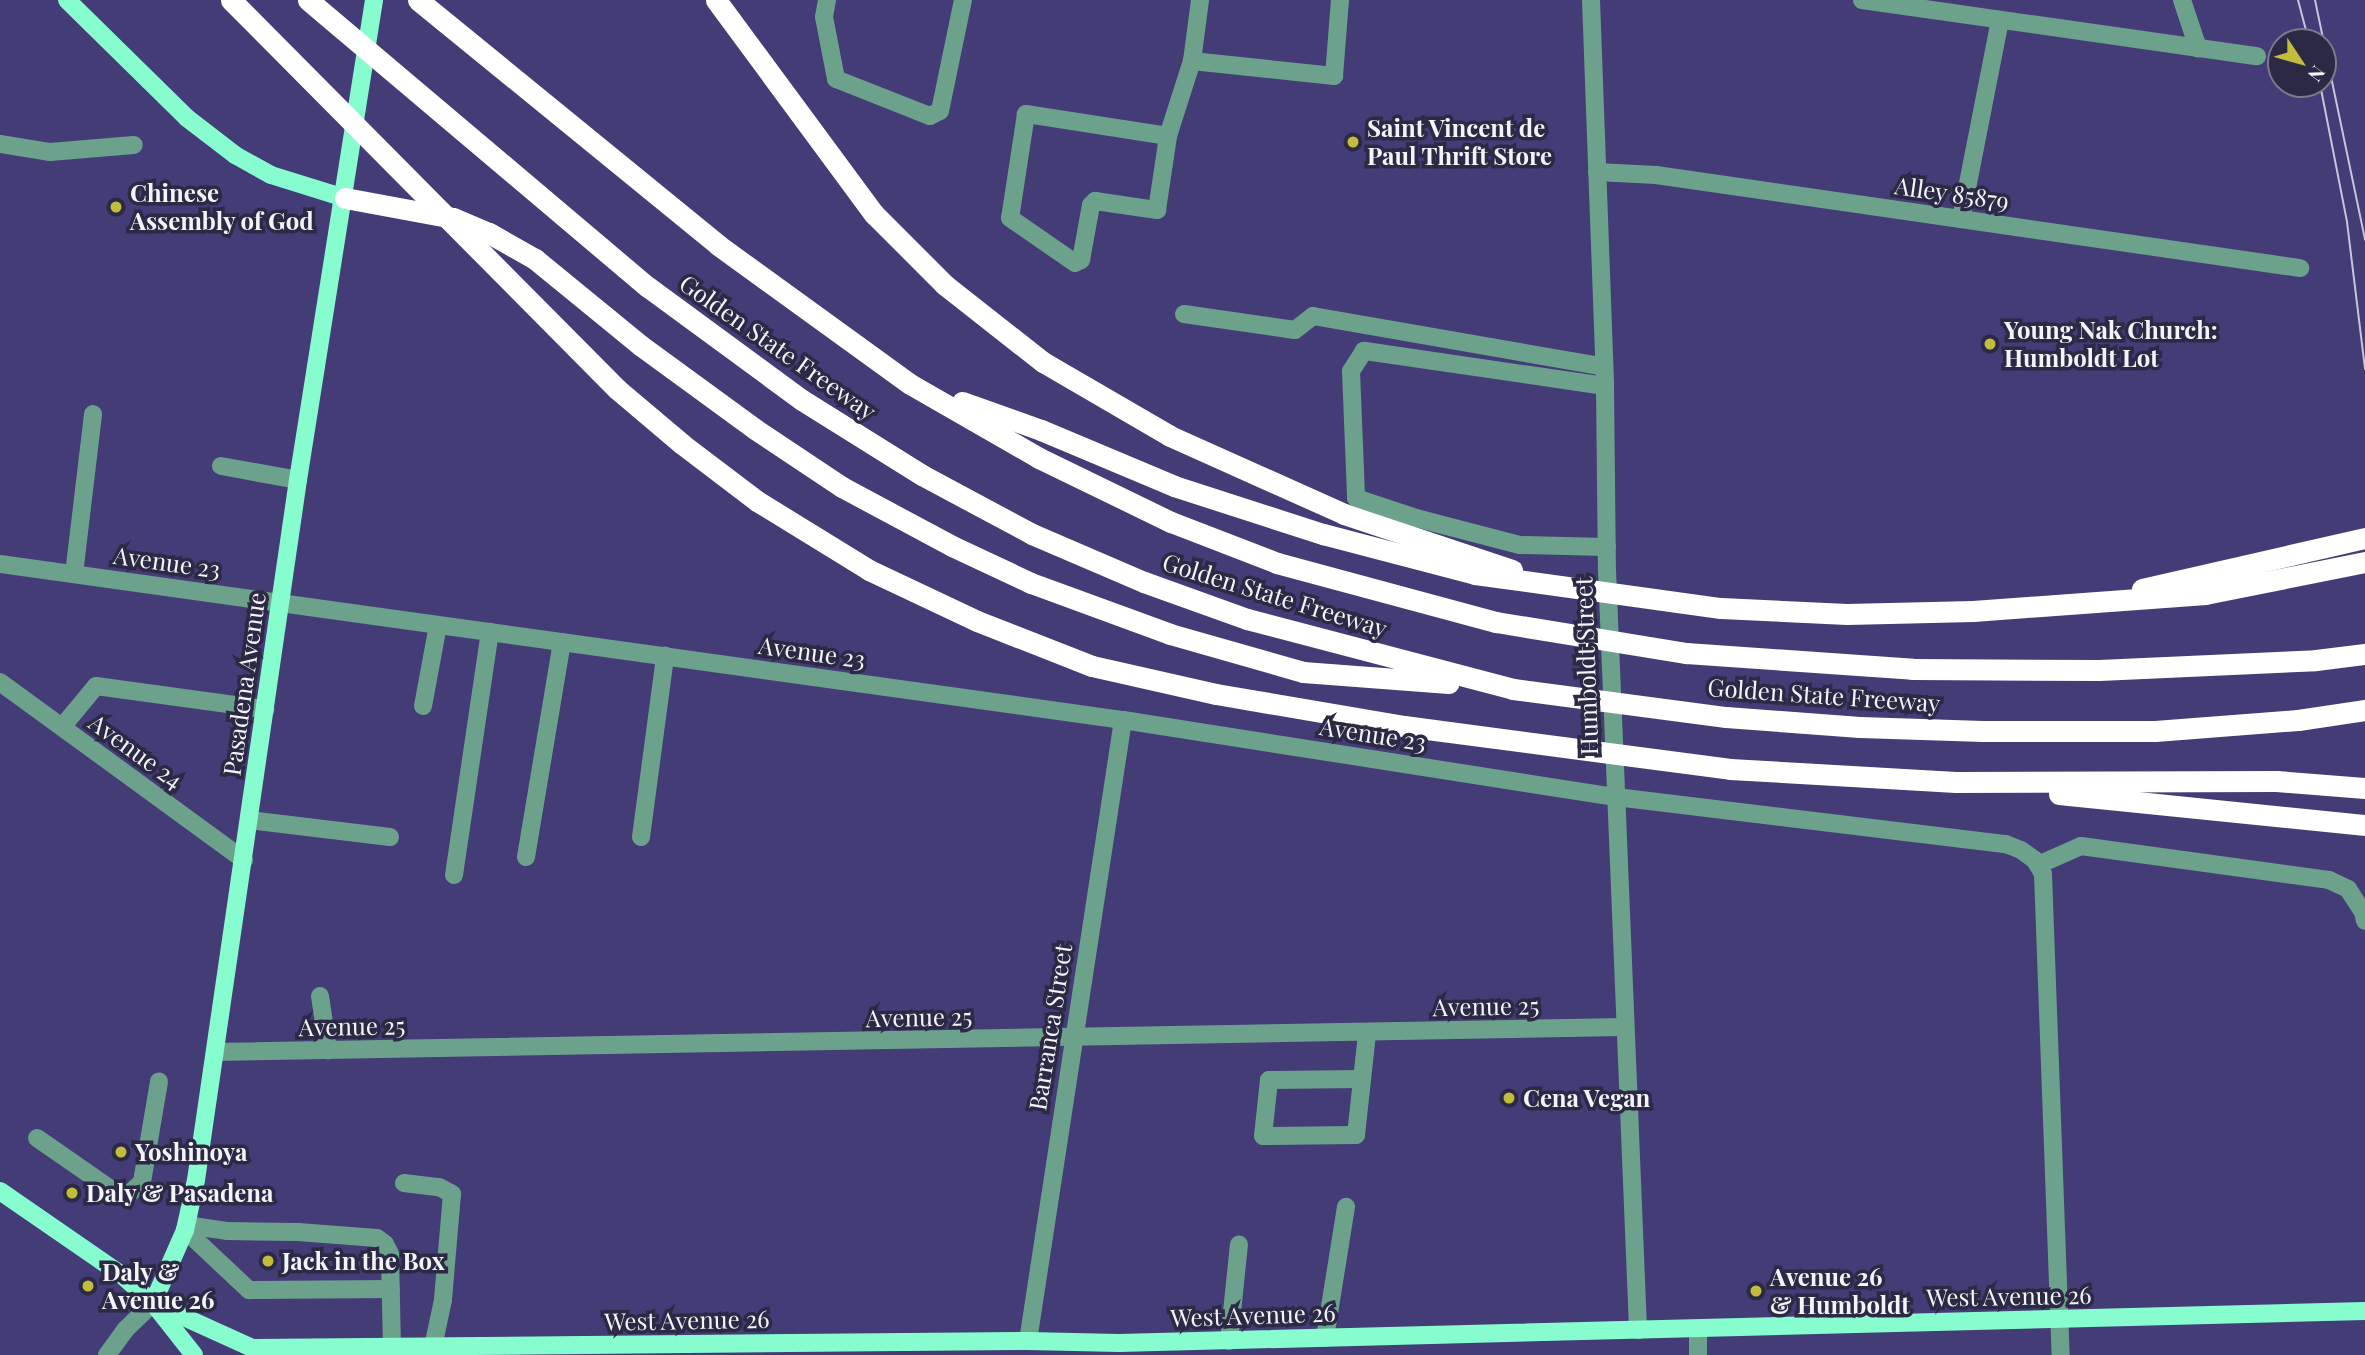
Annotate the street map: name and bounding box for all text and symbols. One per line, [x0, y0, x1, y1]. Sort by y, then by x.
north arrow [2267, 28, 2337, 98]
text: N [2303, 61, 2332, 87]
place label: Saint Vincent de Paul Thrift Store [1367, 114, 1553, 170]
marker: Saint Vincent de Paul Thrift Store [1345, 134, 1361, 150]
street label: Alley 85879 [1893, 171, 2011, 215]
place label: Chinese Assembly of God [130, 179, 314, 235]
marker: Chinese Assembly of God [108, 199, 124, 215]
street label: Golden State Freeway [674, 268, 882, 426]
place label: Young Nak Church: Humboldt Lot [2004, 316, 2218, 372]
marker: Young Nak Church: Humboldt Lot [1982, 336, 1998, 352]
street label: Avenue 23 [112, 540, 222, 584]
street label: Golden State Freeway [1159, 547, 1391, 643]
street label: Humboldt Street [1568, 576, 1604, 756]
street label: Pasadena Avenue [217, 590, 271, 778]
street label: Avenue 23 [757, 630, 867, 674]
street label: Golden State Freeway [1707, 673, 1941, 717]
street label: Avenue 24 [84, 707, 188, 795]
street label: Avenue 23 [1318, 711, 1428, 757]
street label: Barranca Street [1023, 941, 1077, 1113]
street label: Avenue 25 [1432, 991, 1540, 1021]
street label: Avenue 25 [865, 1002, 973, 1032]
street label: Avenue 25 [298, 1011, 406, 1041]
place label: Cena Vegan [1523, 1084, 1651, 1112]
marker: Cena Vegan [1501, 1090, 1517, 1106]
place label: Yoshinoya [135, 1138, 247, 1166]
marker: Yoshinoya [113, 1144, 129, 1160]
place label: Daly & Pasadena [86, 1179, 274, 1207]
marker: Daly & Pasadena [64, 1185, 80, 1201]
place label: Jack in the Box [282, 1247, 445, 1275]
marker: Jack in the Box [260, 1253, 276, 1269]
place label: Daly & Avenue 26 [102, 1258, 215, 1314]
place label: Avenue 26 & Humboldt [1770, 1263, 1910, 1319]
marker: Daly & Avenue 26 [80, 1278, 96, 1294]
street label: West Avenue 26 [1926, 1280, 2092, 1312]
marker: Avenue 26 & Humboldt [1748, 1283, 1764, 1299]
street label: West Avenue 26 [1169, 1298, 1337, 1332]
street label: West Avenue 26 [604, 1304, 770, 1336]

